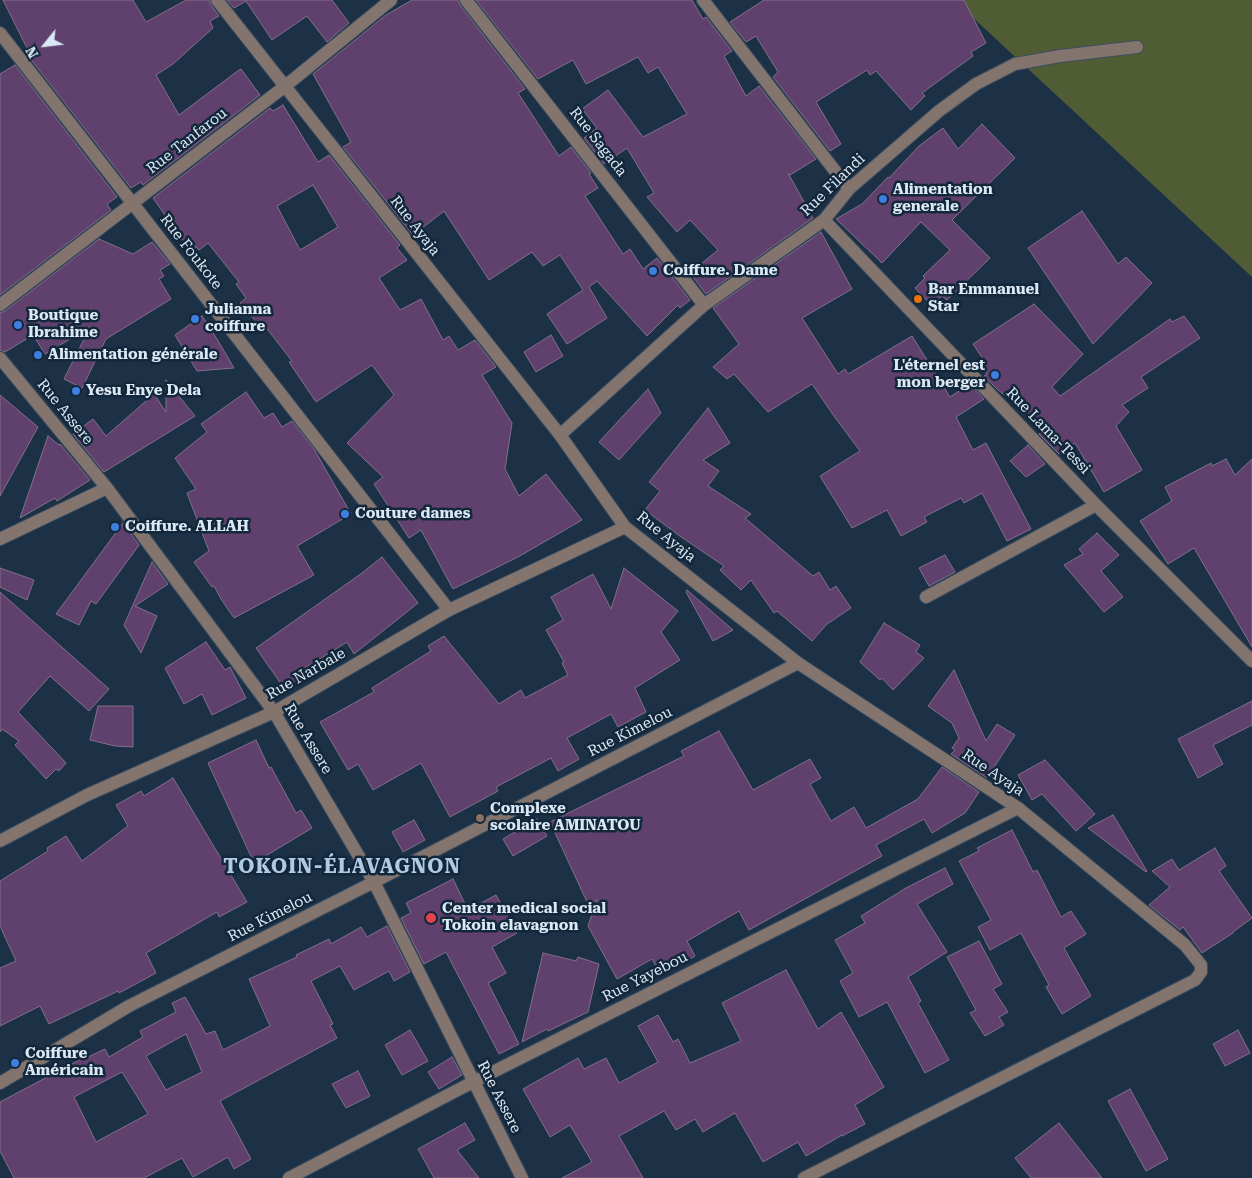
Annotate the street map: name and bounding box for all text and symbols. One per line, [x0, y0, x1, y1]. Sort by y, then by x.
north arrow [20, 20, 70, 70]
text: N [22, 44, 41, 61]
street label: Rue Tanfarou [143, 104, 231, 178]
street label: Rue Sagada [565, 104, 631, 180]
street label: Rue Filandi [797, 150, 869, 220]
place label: Alimentation generale [893, 181, 993, 216]
street label: Rue Ayaja [386, 193, 444, 259]
marker: Alimentation generale [877, 193, 889, 205]
street label: Rue Foukote [156, 211, 226, 293]
place label: Coiffure. Dame [663, 262, 778, 280]
marker: Coiffure. Dame [647, 265, 659, 277]
place label: Bar Emmanuel Star [928, 281, 1039, 316]
marker: Bar Emmanuel Star [912, 293, 924, 305]
place label: Julianna coiffure [205, 301, 271, 336]
place label: Boutique Ibrahime [28, 307, 98, 342]
marker: Julianna coiffure [189, 313, 201, 325]
marker: Boutique Ibrahime [12, 319, 24, 331]
place label: Alimentation générale [48, 346, 217, 364]
marker: Alimentation générale [32, 349, 44, 361]
place label: L'éternel est mon berger [894, 357, 985, 392]
marker: L'éternel est mon berger [989, 369, 1001, 381]
street label: Rue Assere [33, 376, 97, 448]
place label: Yesu Enye Dela [86, 382, 201, 400]
street label: Rue Lama-Tessi [1002, 384, 1094, 478]
marker: Yesu Enye Dela [70, 385, 82, 397]
place label: Couture dames [355, 505, 470, 523]
marker: Couture dames [339, 508, 351, 520]
street label: Rue Ayaja [633, 508, 699, 566]
place label: Coiffure. ALLAH [125, 518, 249, 536]
marker: Coiffure. ALLAH [109, 521, 121, 533]
street label: Rue Narbale [263, 644, 349, 704]
street label: Rue Assere [280, 701, 336, 777]
street label: Rue Kimelou [585, 703, 675, 761]
street label: Rue Ayaja [959, 746, 1027, 800]
place label: Complexe scolaire AMINATOU [490, 800, 641, 835]
marker: Complexe scolaire AMINATOU [474, 812, 486, 824]
district label: TOKOIN-ÉLAVAGNON [221, 855, 463, 879]
street label: Rue Kimelou [225, 888, 315, 946]
place label: Center medical social Tokoin elavagnon [442, 900, 606, 935]
marker: Center medical social Tokoin elavagnon [424, 911, 438, 925]
street label: Rue Yayebou [599, 948, 691, 1006]
place label: Coiffure Américain [25, 1045, 103, 1080]
marker: Coiffure Américain [9, 1057, 21, 1069]
street label: Rue Assere [473, 1058, 525, 1136]

